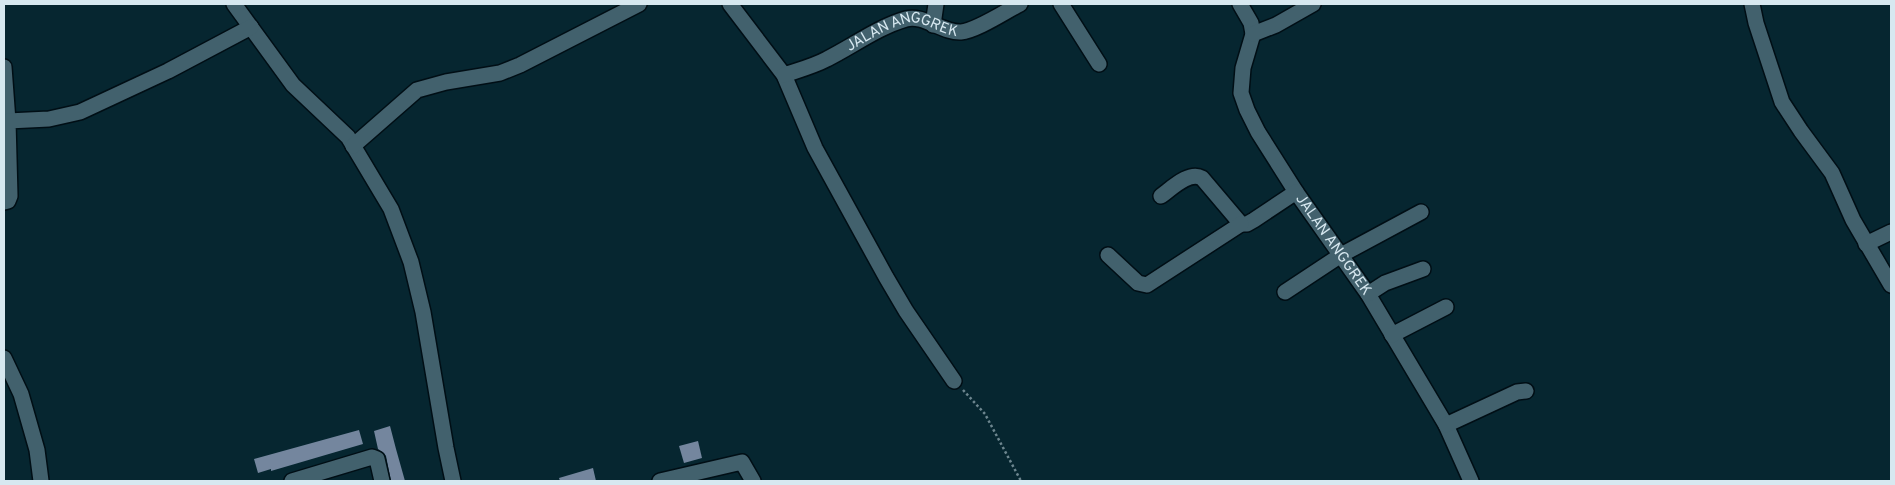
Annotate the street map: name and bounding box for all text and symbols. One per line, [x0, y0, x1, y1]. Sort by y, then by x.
street label: JALAN ANGGREK [843, 8, 960, 56]
street label: JALAN ANGGREK [1291, 191, 1376, 299]

